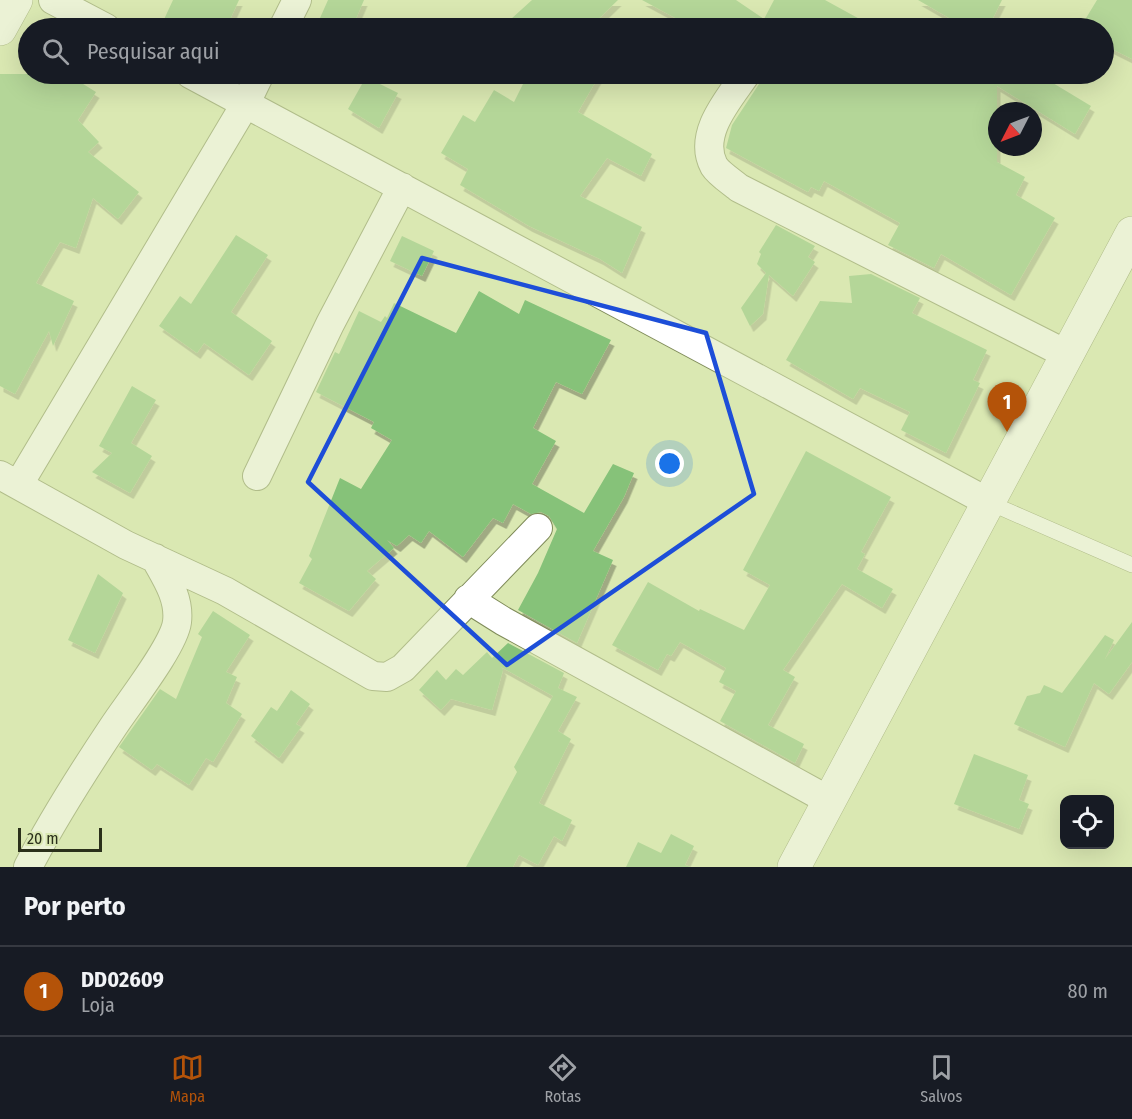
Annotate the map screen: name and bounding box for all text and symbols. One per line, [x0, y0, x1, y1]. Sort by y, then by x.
search box [18, 18, 1114, 84]
icon: search [39, 35, 72, 68]
text: Pesquisar aqui [87, 38, 219, 65]
north arrow [988, 102, 1042, 156]
pin: 1 [988, 382, 1026, 432]
your location [655, 449, 684, 478]
map controls [1060, 795, 1114, 849]
button: locate [1060, 795, 1114, 849]
scale bar [18, 825, 102, 852]
text: 20 m [27, 829, 58, 848]
text: Por perto [24, 891, 126, 922]
text: DD02609 [81, 966, 164, 993]
text: 1 [39, 979, 48, 1003]
text: 80 m [1068, 979, 1108, 1003]
text: Loja [81, 993, 115, 1017]
tab: Mapa [170, 1051, 205, 1106]
tab: Rotas [544, 1051, 581, 1106]
tab: Salvos [920, 1051, 962, 1106]

